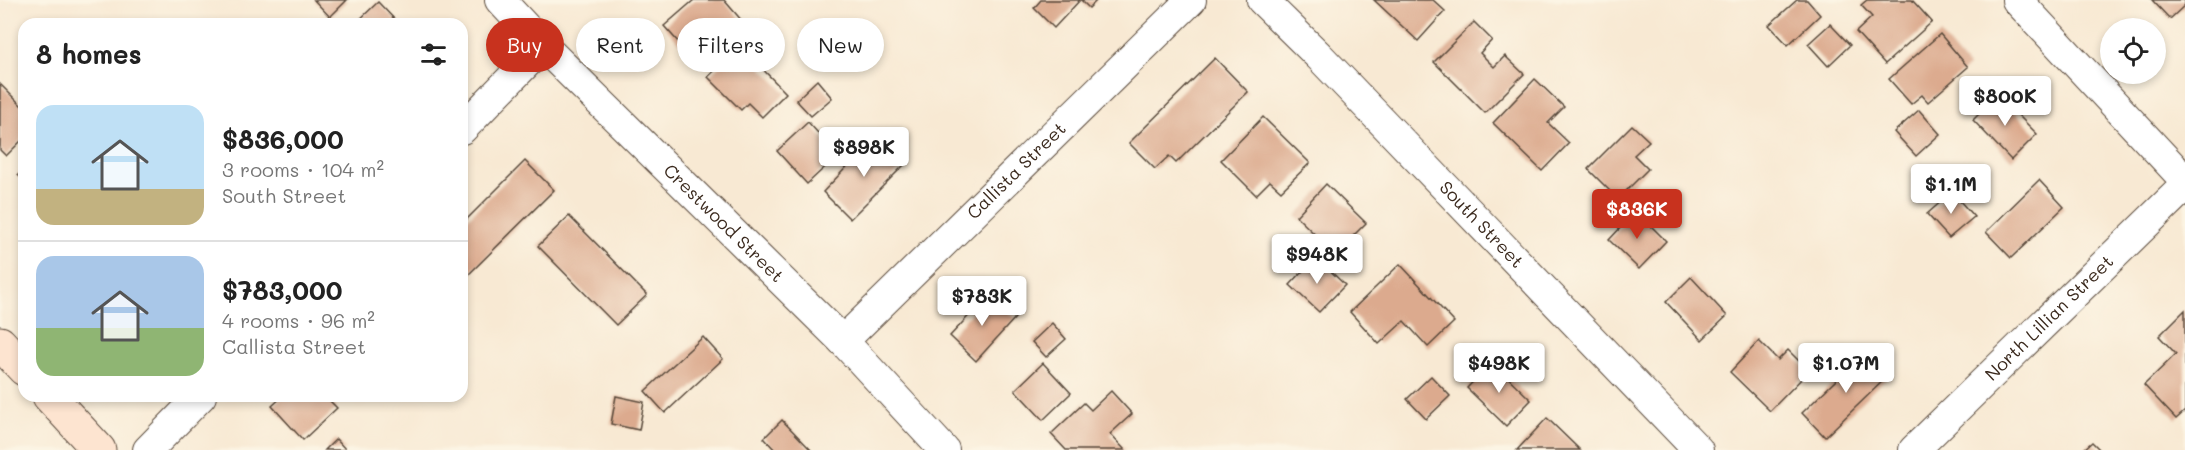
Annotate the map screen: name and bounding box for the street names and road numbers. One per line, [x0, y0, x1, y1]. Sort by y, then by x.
street label: Callista Street [961, 116, 1071, 224]
street label: Crestwood Street [659, 158, 789, 287]
street label: South Street [1435, 175, 1529, 273]
street label: North Lillian Street [1979, 249, 2118, 386]

